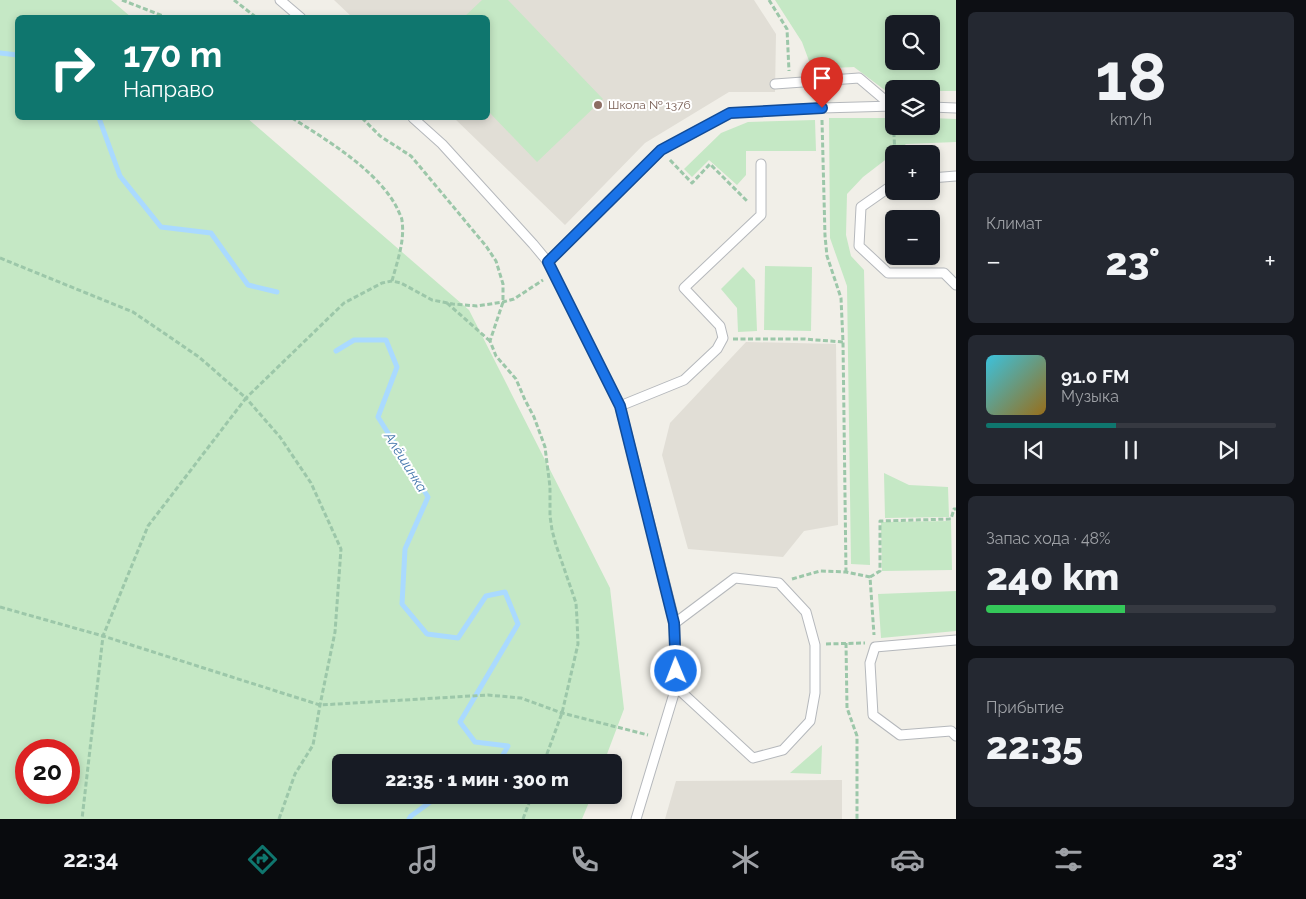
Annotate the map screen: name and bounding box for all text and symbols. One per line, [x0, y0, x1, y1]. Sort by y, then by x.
map controls [885, 15, 940, 265]
button: search [885, 15, 940, 70]
text: 170 m [123, 34, 222, 75]
icon: right [40, 35, 105, 100]
text: 18 [1095, 39, 1167, 115]
pin [801, 57, 843, 108]
icon: arrive [808, 64, 836, 92]
text: Направо [123, 76, 214, 102]
button: layers [885, 80, 940, 135]
place label: Школа № 1376 [608, 98, 691, 112]
marker: Школа № 1376 [592, 99, 604, 111]
text: km/h [1110, 110, 1152, 129]
button: + [885, 145, 940, 200]
button: − [885, 210, 940, 265]
text: Климат [986, 214, 1042, 233]
text: 23° [1106, 239, 1160, 284]
text: − [986, 245, 1001, 278]
text: + [1264, 245, 1276, 278]
text: 91.0 FM [1061, 365, 1129, 387]
text: Музыка [1061, 387, 1119, 406]
water label: Алёшинка [381, 428, 431, 495]
icon: previous [1020, 436, 1048, 464]
icon: pause [1117, 436, 1145, 464]
icon: next [1214, 436, 1242, 464]
text: Запас хода · 48% [986, 529, 1111, 548]
text: 240 km [986, 554, 1119, 599]
position arrow [649, 644, 701, 696]
text: Прибытие [986, 698, 1064, 717]
text: 22:35 [986, 723, 1083, 768]
speed limit sign: 20 [15, 739, 80, 804]
text: 22:35 · 1 мин · 300 m [385, 768, 569, 790]
icon: directions [245, 842, 280, 877]
icon: music [406, 842, 441, 877]
icon: phone [567, 842, 602, 877]
icon: climate [728, 842, 763, 877]
icon: car [890, 842, 925, 877]
icon: filters [1051, 842, 1086, 877]
text: 22:34 [63, 846, 118, 872]
text: 23° [1212, 846, 1243, 872]

